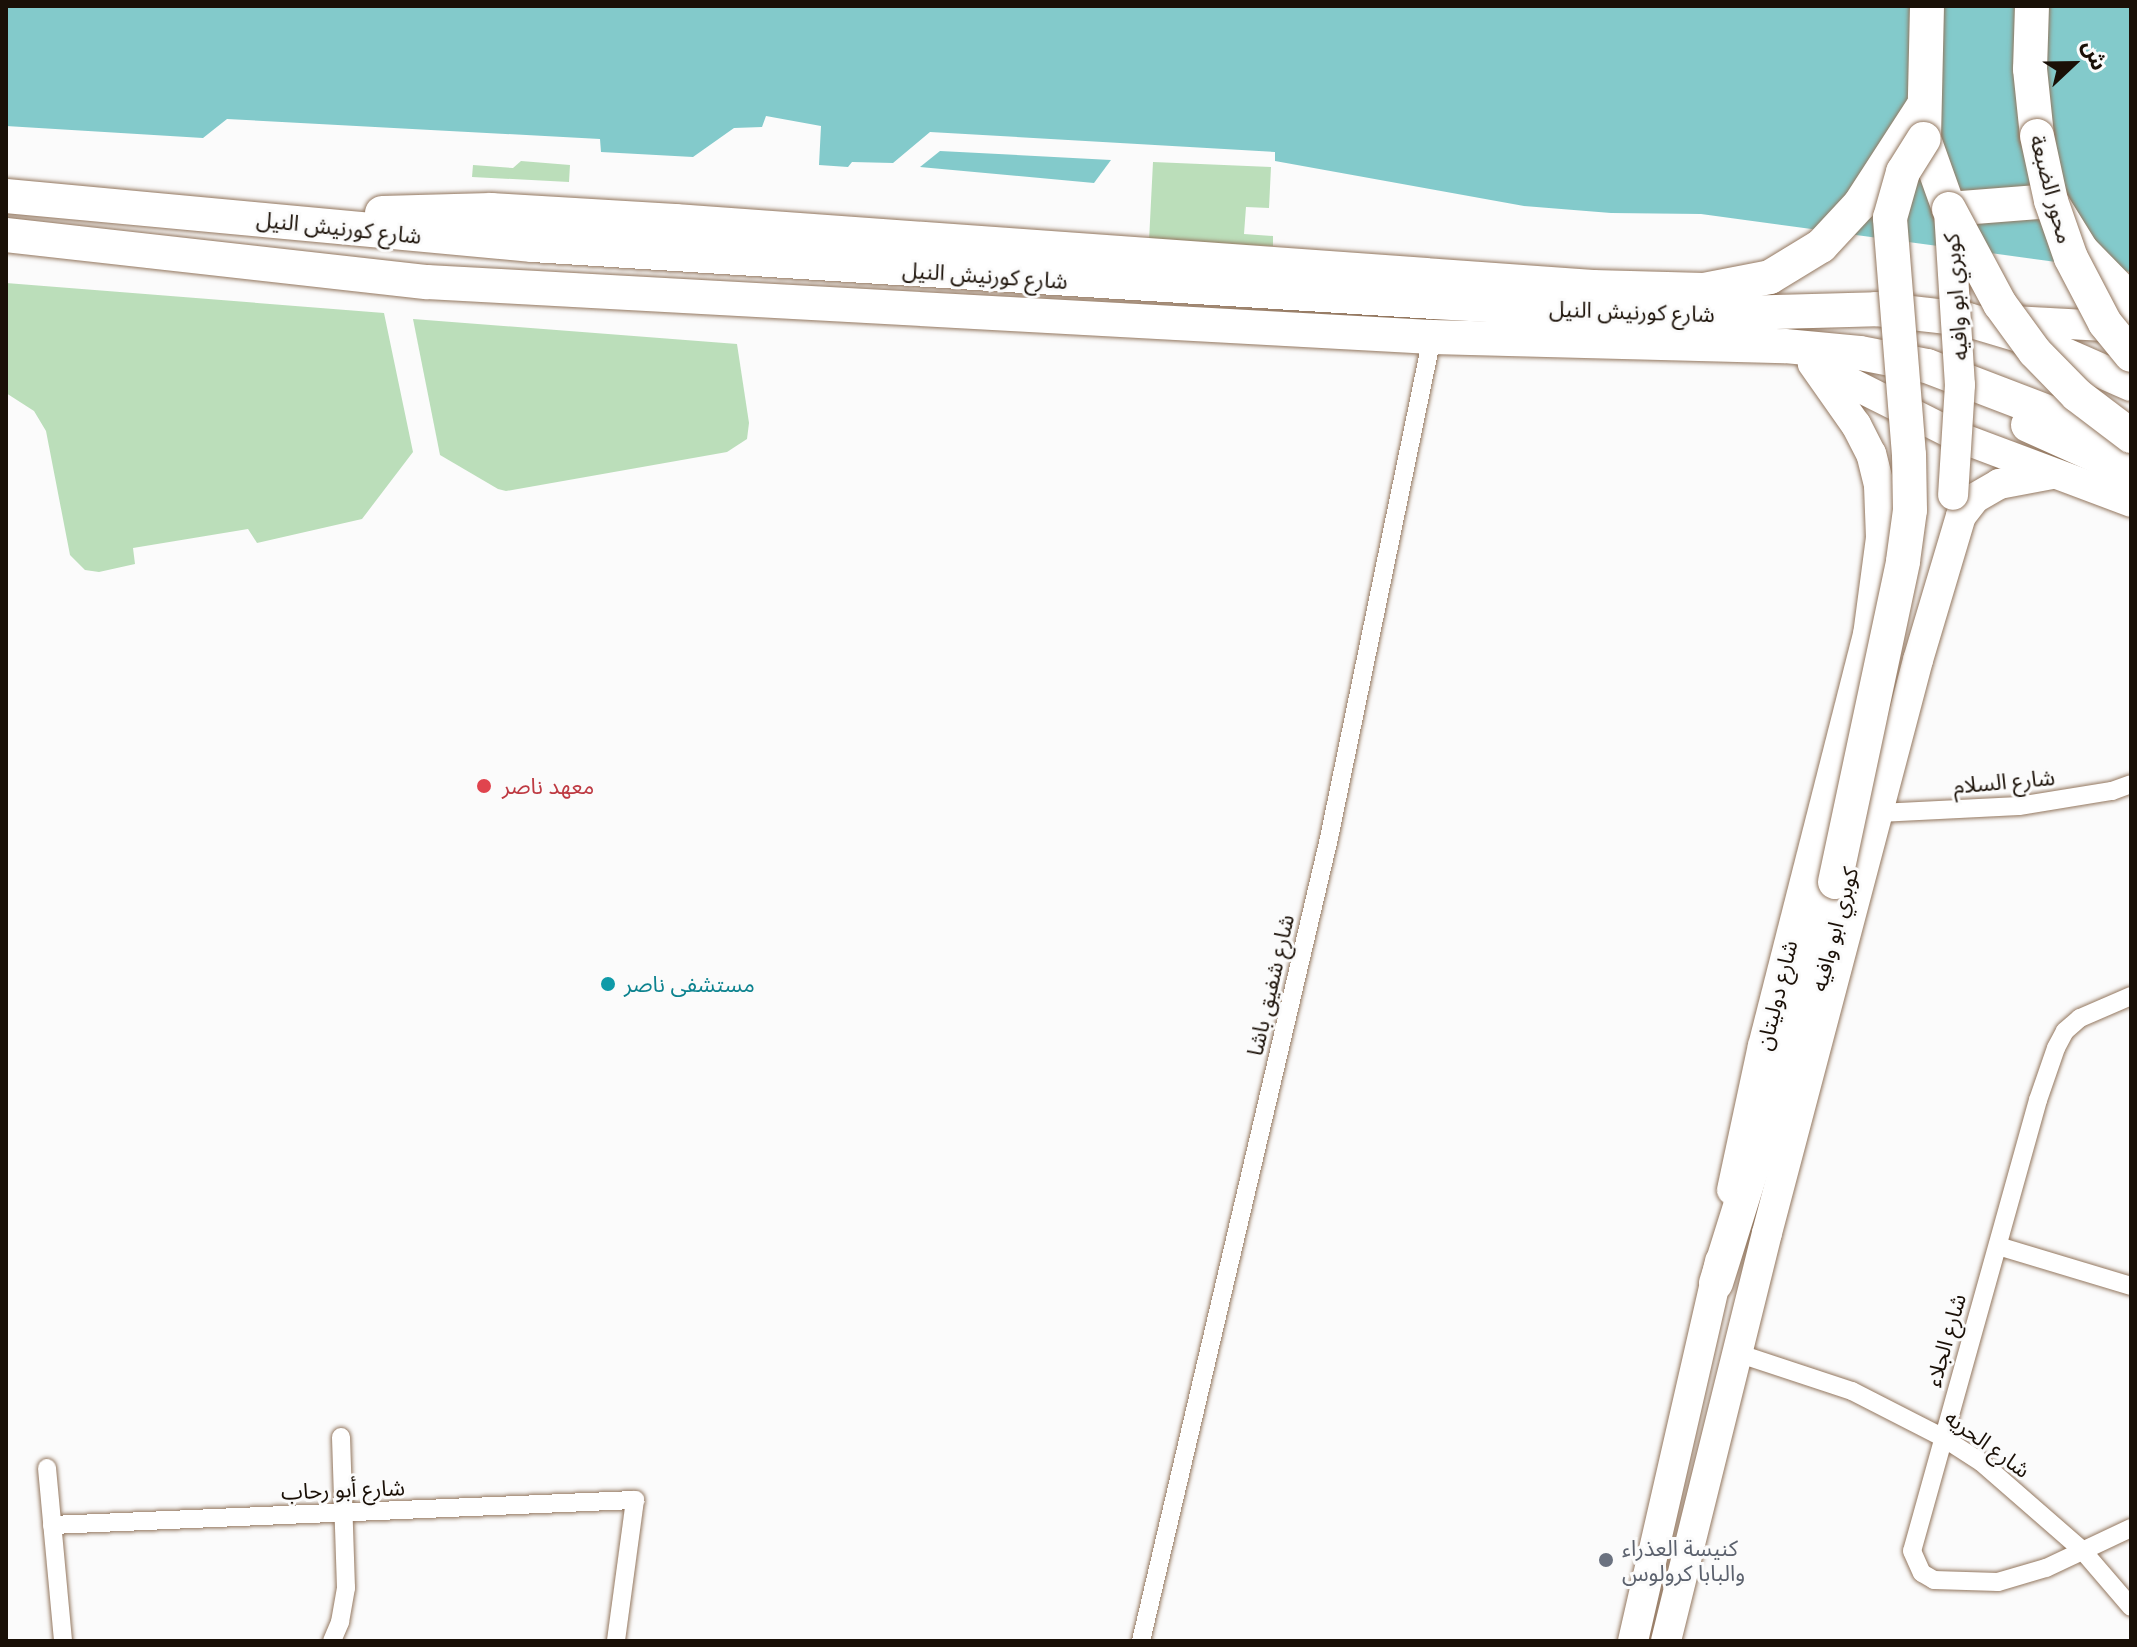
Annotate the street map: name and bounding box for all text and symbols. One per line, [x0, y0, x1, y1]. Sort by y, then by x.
north arrow [2033, 24, 2113, 104]
text: ش [2078, 36, 2114, 74]
street label: محور الضبعة [2025, 132, 2079, 246]
street label: شارع كورنيش النيل [255, 205, 423, 249]
street label: كوبري ابو وافيه [1937, 233, 1973, 361]
street label: شارع كورنيش النيل [901, 256, 1069, 294]
street label: شارع كورنيش النيل [1549, 295, 1715, 327]
street label: شارع السلام [1952, 763, 2056, 799]
place label: معهد ناصر [502, 773, 594, 799]
marker: معهد ناصر [473, 775, 495, 797]
street label: كوبري ابو وافيه [1805, 864, 1863, 994]
street label: شارع شفيق باشا [1241, 912, 1299, 1058]
street label: شارع دوليتان [1750, 937, 1802, 1053]
place label: مستشفى ناصر [624, 971, 755, 997]
marker: مستشفى ناصر [599, 975, 617, 993]
street label: شارع الجلاء [1919, 1290, 1971, 1390]
street label: شارع الحريه [1940, 1403, 2036, 1483]
street label: شارع أبو رحاب [281, 1474, 405, 1504]
place label: كنيسة العذراء والبابا كرولوس [1622, 1534, 1745, 1586]
marker: كنيسة العذراء والبابا كرولوس [1597, 1551, 1615, 1569]

